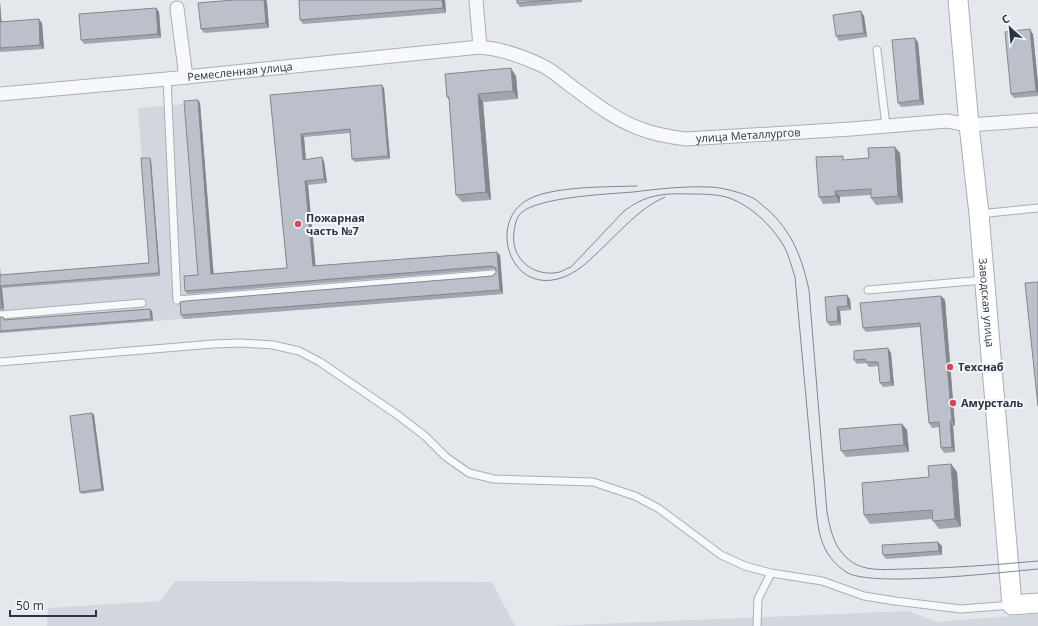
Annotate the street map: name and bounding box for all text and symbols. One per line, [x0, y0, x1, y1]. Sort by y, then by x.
north arrow [990, 8, 1030, 48]
text: С [999, 10, 1012, 27]
street label: Ремесленная улица [187, 58, 293, 84]
street label: улица Металлургов [696, 124, 801, 145]
place label: Пожарная часть №7 [306, 210, 365, 238]
marker: Пожарная часть №7 [293, 219, 303, 229]
street label: Заводская улица [976, 257, 998, 348]
place label: Техснаб [958, 359, 1004, 374]
marker: Техснаб [945, 362, 955, 372]
place label: Амурсталь [961, 395, 1024, 410]
marker: Амурсталь [948, 398, 958, 408]
scale bar [10, 592, 96, 618]
text: 50 m [16, 597, 44, 614]

